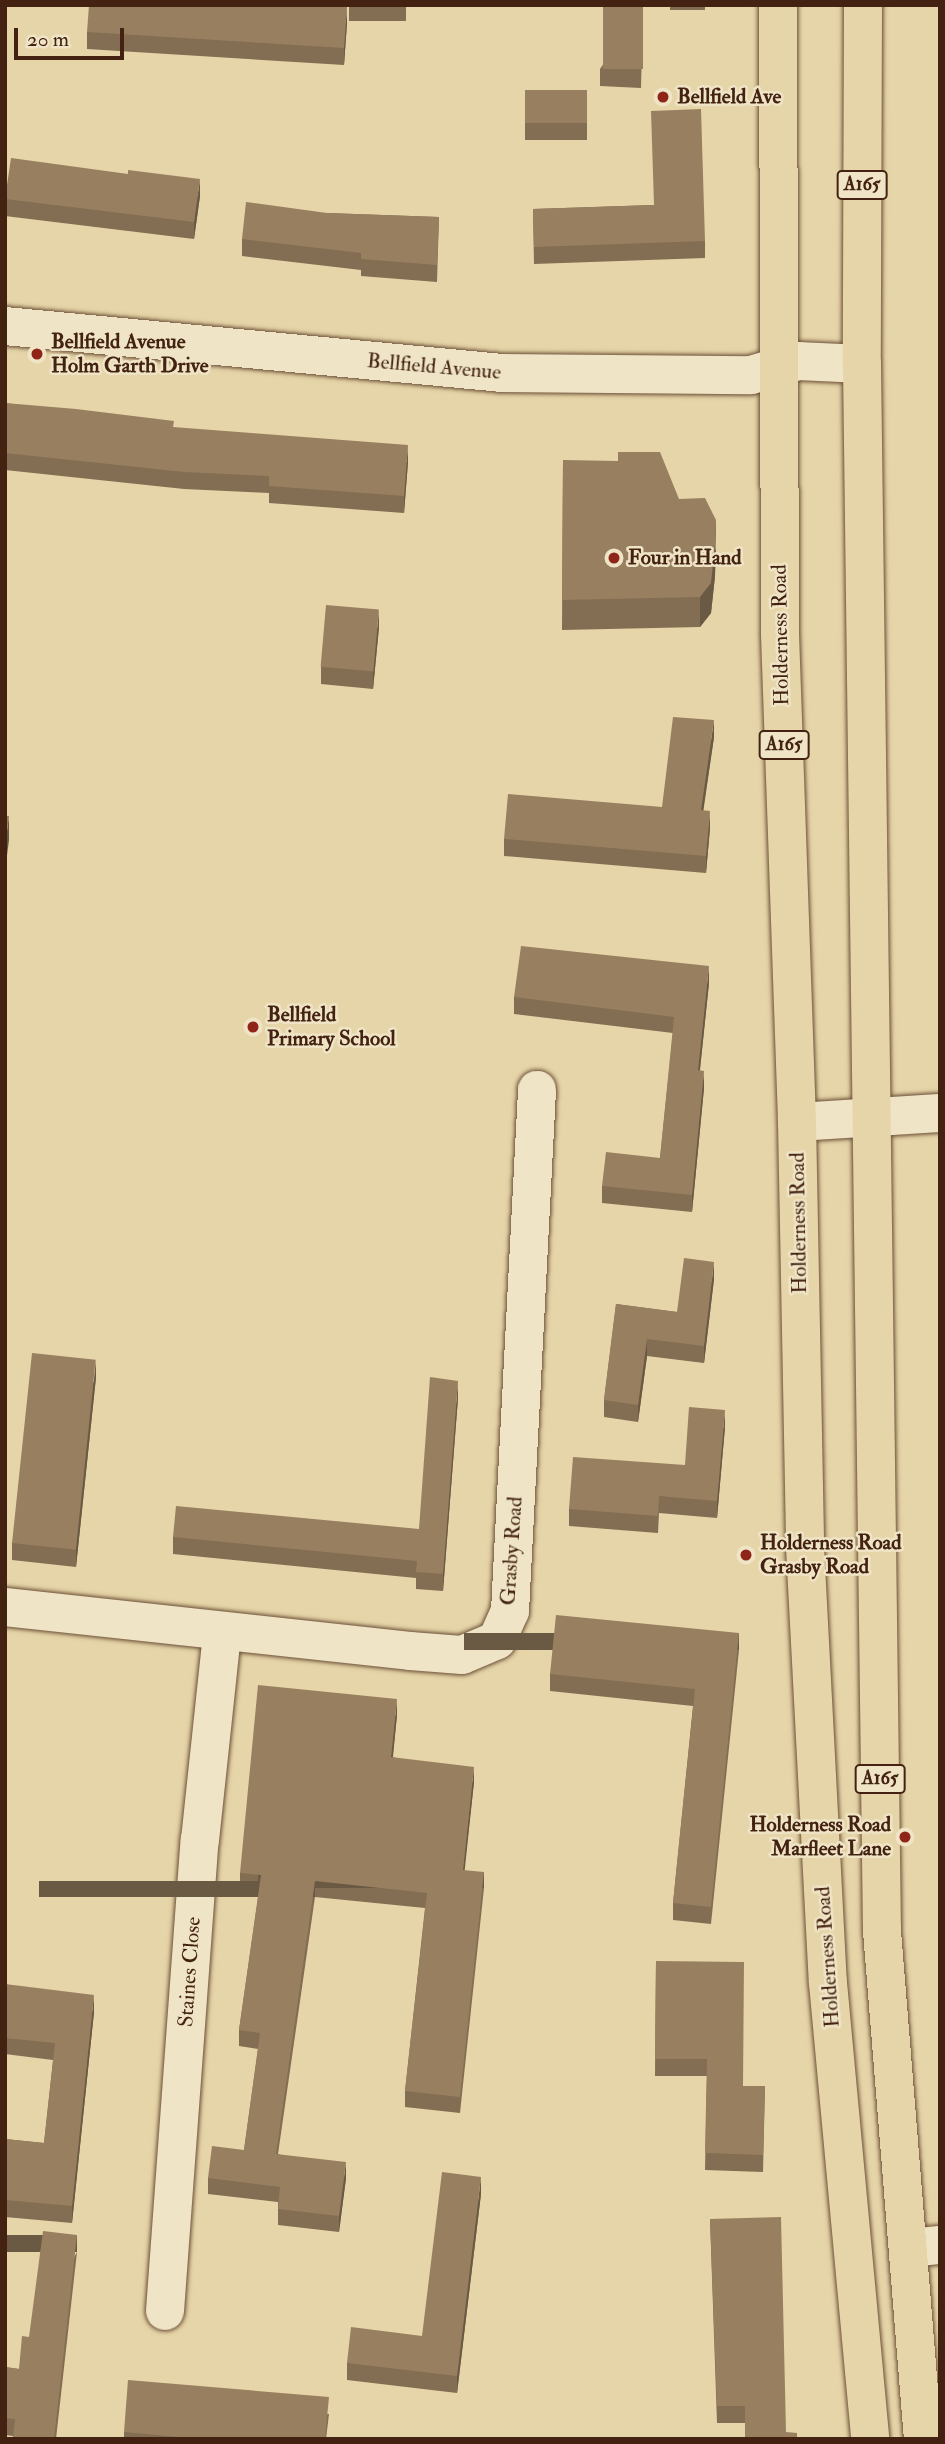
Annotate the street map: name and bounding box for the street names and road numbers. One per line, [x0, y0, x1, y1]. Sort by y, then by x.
road number: A165 [836, 169, 888, 200]
street label: Bellfield Avenue [366, 349, 502, 385]
street label: Holderness Road [767, 564, 795, 706]
road number: A165 [758, 730, 810, 760]
street label: Holderness Road [785, 1152, 813, 1294]
street label: Grasby Road [496, 1496, 528, 1606]
road number: A165 [854, 1764, 906, 1794]
street label: Holderness Road [810, 1886, 846, 2028]
street label: Staines Close [174, 1916, 206, 2028]

